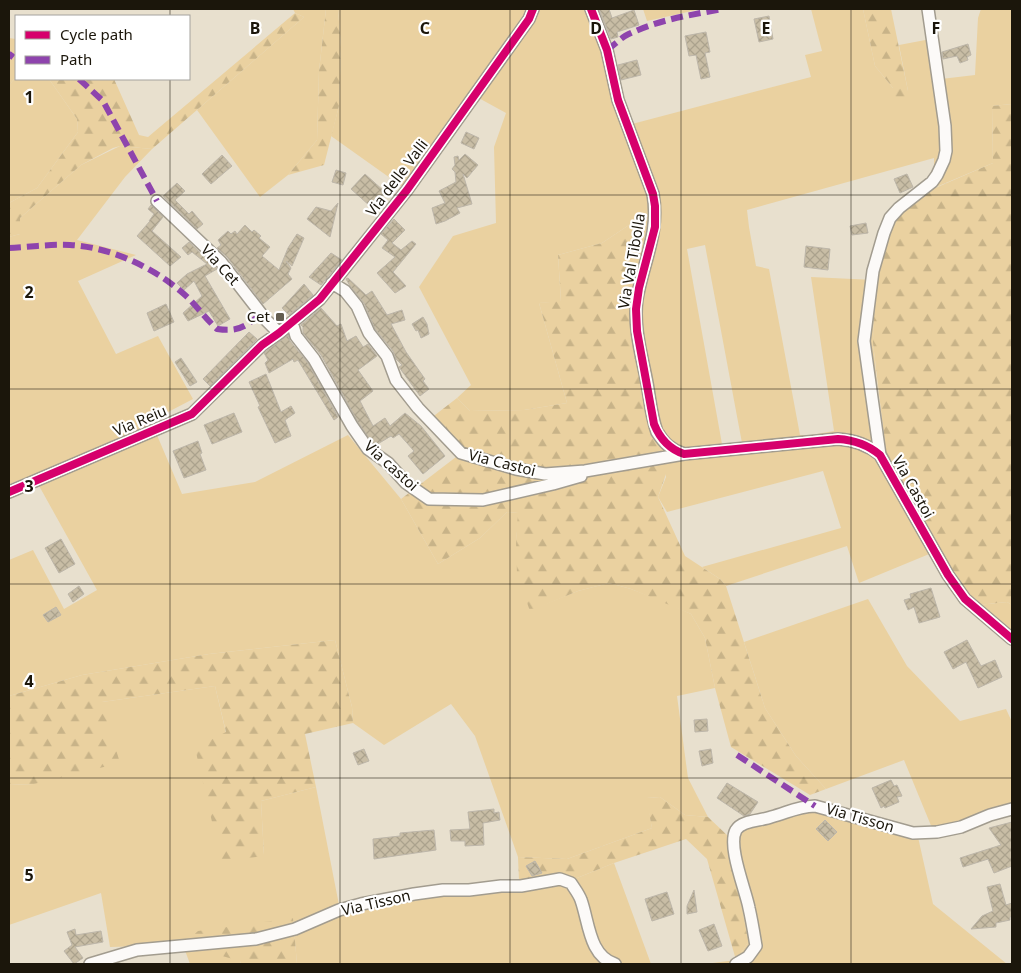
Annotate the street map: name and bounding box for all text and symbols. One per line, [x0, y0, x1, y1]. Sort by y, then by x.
legend [15, 15, 190, 80]
text: B [250, 17, 260, 39]
text: C [420, 17, 430, 39]
text: D [590, 17, 602, 39]
text: E [762, 17, 771, 39]
text: F [932, 17, 940, 39]
text: Cycle path [60, 24, 133, 44]
text: Path [60, 49, 92, 69]
text: 1 [24, 86, 34, 108]
street label: Via delle Valli [361, 135, 432, 220]
street label: Via Val Tibolla [613, 211, 649, 310]
street label: Via Cet [197, 240, 245, 289]
text: 2 [24, 281, 34, 303]
place label: Cet [247, 306, 271, 326]
marker: Cet [274, 311, 286, 323]
street label: Via Reiu [110, 400, 169, 440]
street label: Via castoi [360, 436, 423, 495]
street label: Via Castoi [467, 444, 538, 480]
street label: Via Castoi [888, 452, 939, 521]
text: 3 [24, 475, 34, 497]
text: 4 [24, 670, 34, 692]
street label: Via Tisson [824, 798, 897, 836]
text: 5 [24, 864, 34, 886]
street label: Via Tisson [339, 884, 412, 920]

